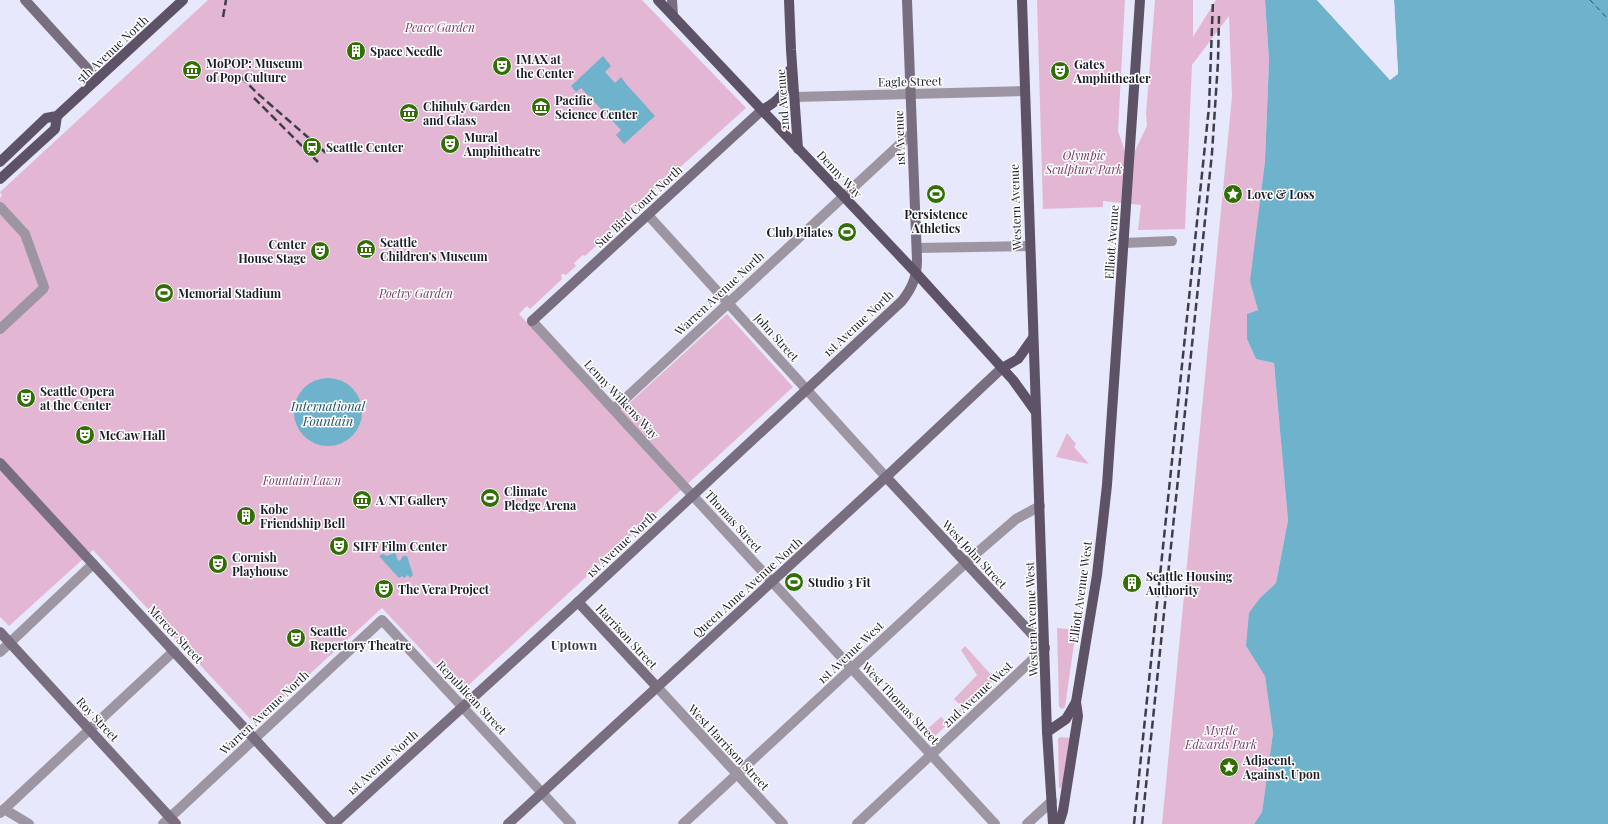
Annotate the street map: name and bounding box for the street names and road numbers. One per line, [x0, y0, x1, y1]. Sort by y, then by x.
street label: 5th Avenue North [73, 11, 151, 87]
street label: 2nd Avenue [772, 68, 792, 132]
street label: Eagle Street [878, 72, 943, 90]
street label: 1st Avenue [890, 110, 908, 166]
street label: Denny Way [814, 147, 866, 201]
street label: Sue Bird Court North [591, 161, 685, 251]
street label: Western Avenue [1005, 164, 1025, 251]
street label: Elliott Avenue [1100, 204, 1122, 280]
street label: Warren Avenue North [670, 247, 767, 339]
street label: 1st Avenue North [819, 286, 897, 360]
street label: John Street [750, 309, 803, 365]
street label: Lenny Wilkens Way [581, 356, 663, 442]
street label: Thomas Street [702, 487, 767, 556]
street label: 1st Avenue North [582, 507, 660, 581]
street label: West John Street [938, 516, 1011, 592]
street label: Queen Anne Avenue North [689, 533, 805, 641]
street label: Elliott Avenue West [1065, 539, 1095, 644]
street label: Western Avenue West [1021, 561, 1041, 678]
street label: Harrison Street [593, 600, 662, 673]
street label: Mercer Street [145, 602, 207, 667]
street label: 1st Avenue West [814, 617, 887, 687]
street label: Republican Street [434, 657, 511, 738]
street label: 2nd Avenue West [938, 657, 1016, 731]
street label: West Thomas Street [858, 658, 944, 748]
street label: Warren Avenue North [215, 666, 312, 758]
street label: Roy Street [73, 693, 123, 745]
street label: West Harrison Street [684, 700, 774, 794]
street label: 1st Avenue North [343, 726, 421, 798]

